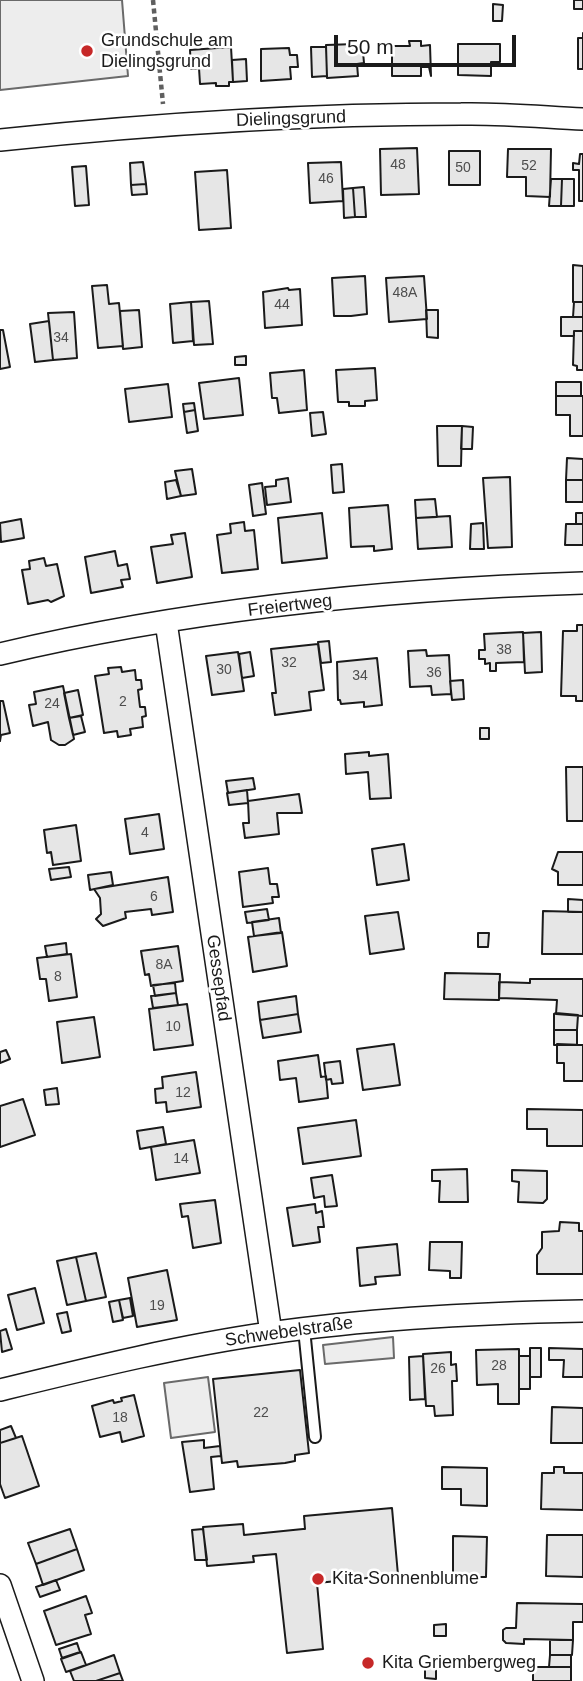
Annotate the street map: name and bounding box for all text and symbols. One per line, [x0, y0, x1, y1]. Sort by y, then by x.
scale bar [338, 21, 520, 65]
place label: Grundschule am Dielingsgrund [101, 30, 233, 72]
text: 50 m [347, 35, 394, 58]
marker: Grundschule am Dielingsgrund [79, 43, 95, 59]
street label: Dielingsgrund [236, 106, 346, 132]
house number: 48 [390, 157, 406, 173]
house number: 52 [521, 158, 537, 174]
house number: 50 [455, 160, 471, 176]
house number: 46 [318, 171, 334, 187]
house number: 48A [393, 285, 417, 301]
house number: 44 [274, 297, 290, 313]
house number: 34 [53, 330, 69, 346]
street label: Freiertweg [246, 590, 334, 622]
house number: 38 [496, 642, 512, 658]
house number: 32 [281, 655, 297, 671]
house number: 30 [216, 662, 232, 678]
house number: 36 [426, 665, 442, 681]
house number: 34 [352, 668, 368, 684]
house number: 2 [119, 694, 127, 710]
house number: 24 [44, 696, 60, 712]
house number: 4 [141, 825, 149, 841]
house number: 6 [150, 889, 158, 905]
street label: Gessepfad [201, 933, 235, 1023]
house number: 8A [155, 957, 173, 973]
house number: 8 [54, 969, 62, 985]
house number: 10 [165, 1019, 181, 1035]
house number: 12 [175, 1085, 191, 1101]
house number: 14 [173, 1151, 189, 1167]
house number: 19 [149, 1298, 165, 1314]
street label: Schwebelstraße [224, 1312, 354, 1352]
house number: 28 [491, 1358, 507, 1374]
house number: 26 [430, 1361, 446, 1377]
house number: 22 [253, 1405, 269, 1421]
house number: 18 [112, 1410, 128, 1426]
place label: Kita Sonnenblume [332, 1568, 479, 1590]
marker: Kita Sonnenblume [310, 1571, 326, 1587]
place label: Kita Griembergweg [382, 1652, 536, 1674]
marker: Kita Griembergweg [360, 1655, 376, 1671]

